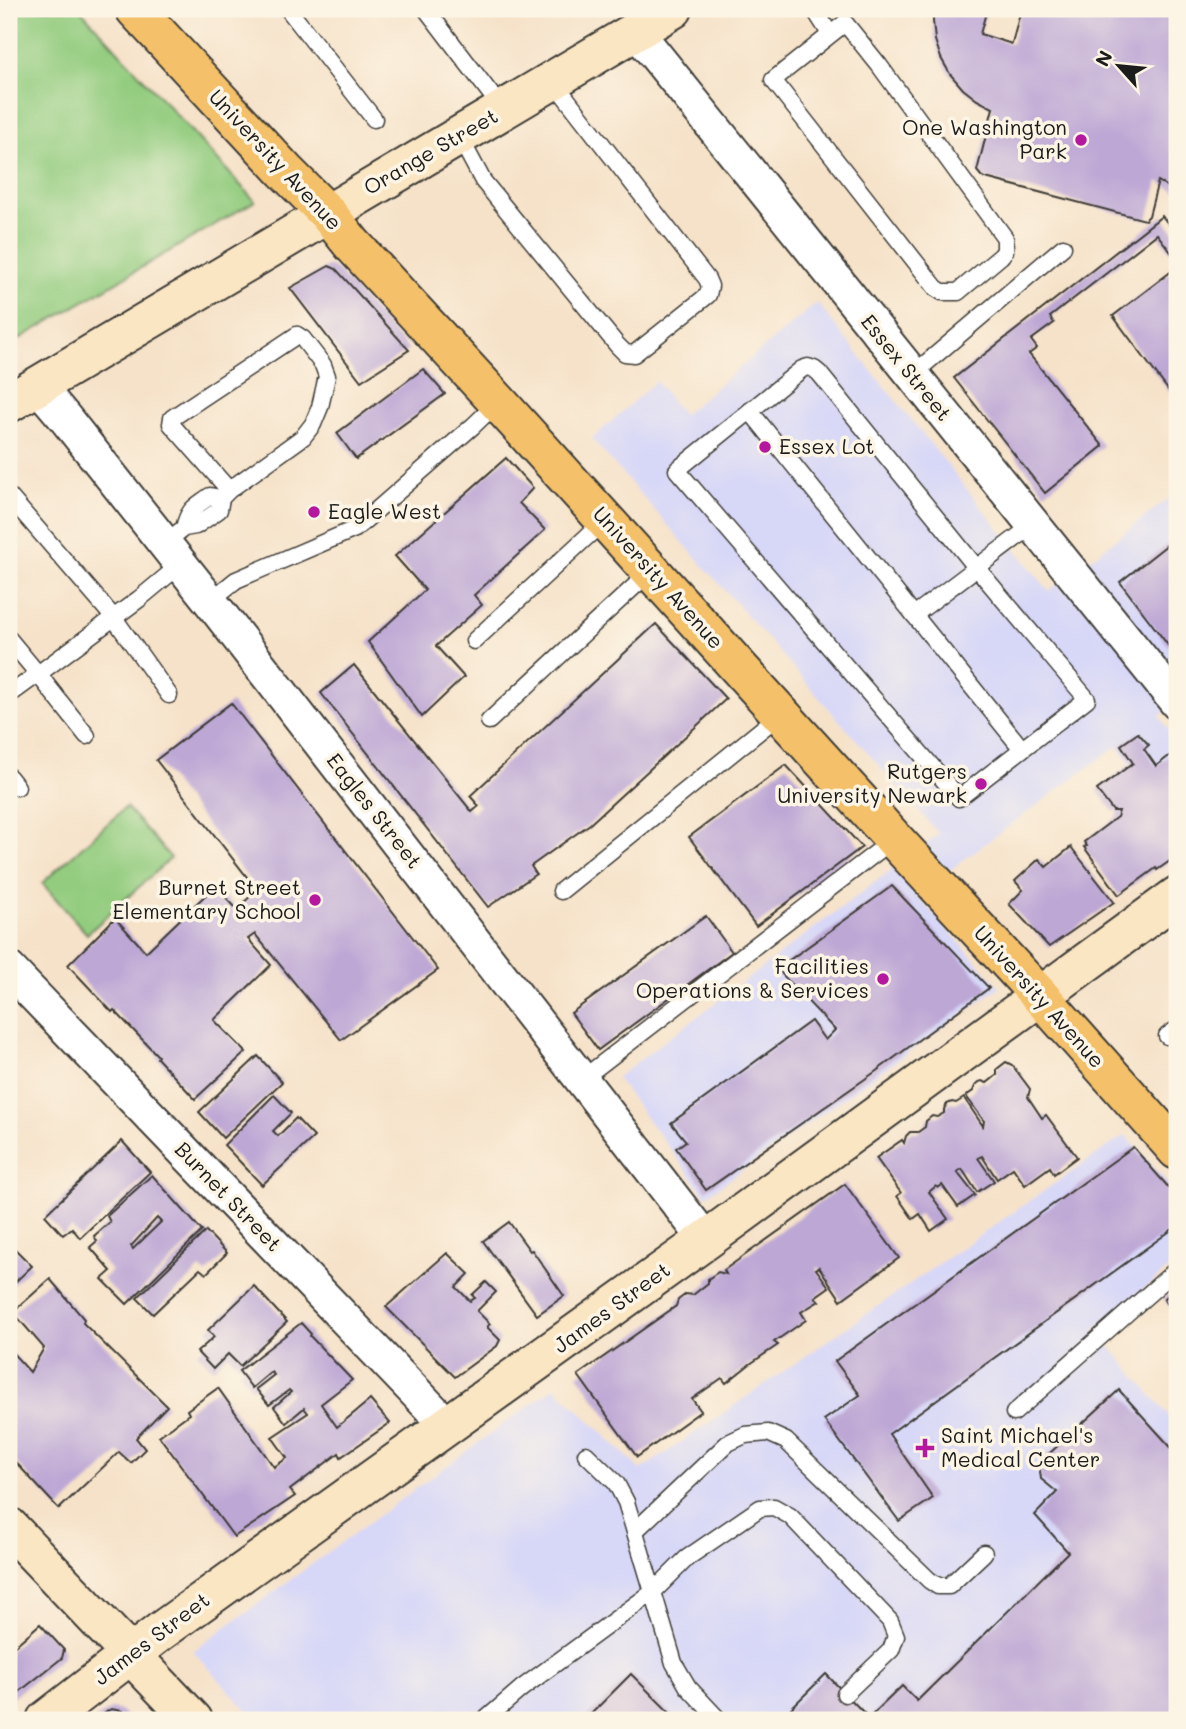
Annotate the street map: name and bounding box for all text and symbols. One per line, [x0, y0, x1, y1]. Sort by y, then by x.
north arrow [1084, 32, 1154, 102]
text: N [1089, 46, 1118, 70]
street label: University Avenue [204, 83, 348, 235]
street label: Orange Street [358, 101, 502, 200]
place label: One Washington Park [902, 113, 1067, 164]
marker: One Washington Park [1073, 132, 1089, 148]
street label: Essex Street [856, 308, 958, 426]
place label: Essex Lot [779, 432, 875, 459]
marker: Essex Lot [757, 439, 773, 455]
place label: Eagle West [328, 497, 441, 524]
street label: University Avenue [588, 500, 730, 654]
marker: Eagle West [306, 504, 322, 520]
street label: Eagles Street [322, 747, 429, 873]
place label: Rutgers University Newark [777, 757, 967, 808]
marker: Rutgers University Newark [973, 776, 989, 792]
place label: Burnet Street Elementary School [113, 873, 301, 924]
marker: Burnet Street Elementary School [307, 892, 323, 908]
street label: University Avenue [969, 919, 1111, 1073]
place label: Facilities Operations & Services [636, 952, 869, 1003]
marker: Facilities Operations & Services [875, 971, 891, 987]
street label: Burnet Street [170, 1135, 288, 1257]
street label: James Street [547, 1255, 675, 1358]
place label: Saint Michael's Medical Center [941, 1421, 1100, 1472]
marker: Saint Michael's Medical Center [915, 1438, 935, 1458]
street label: James Street [88, 1585, 214, 1690]

